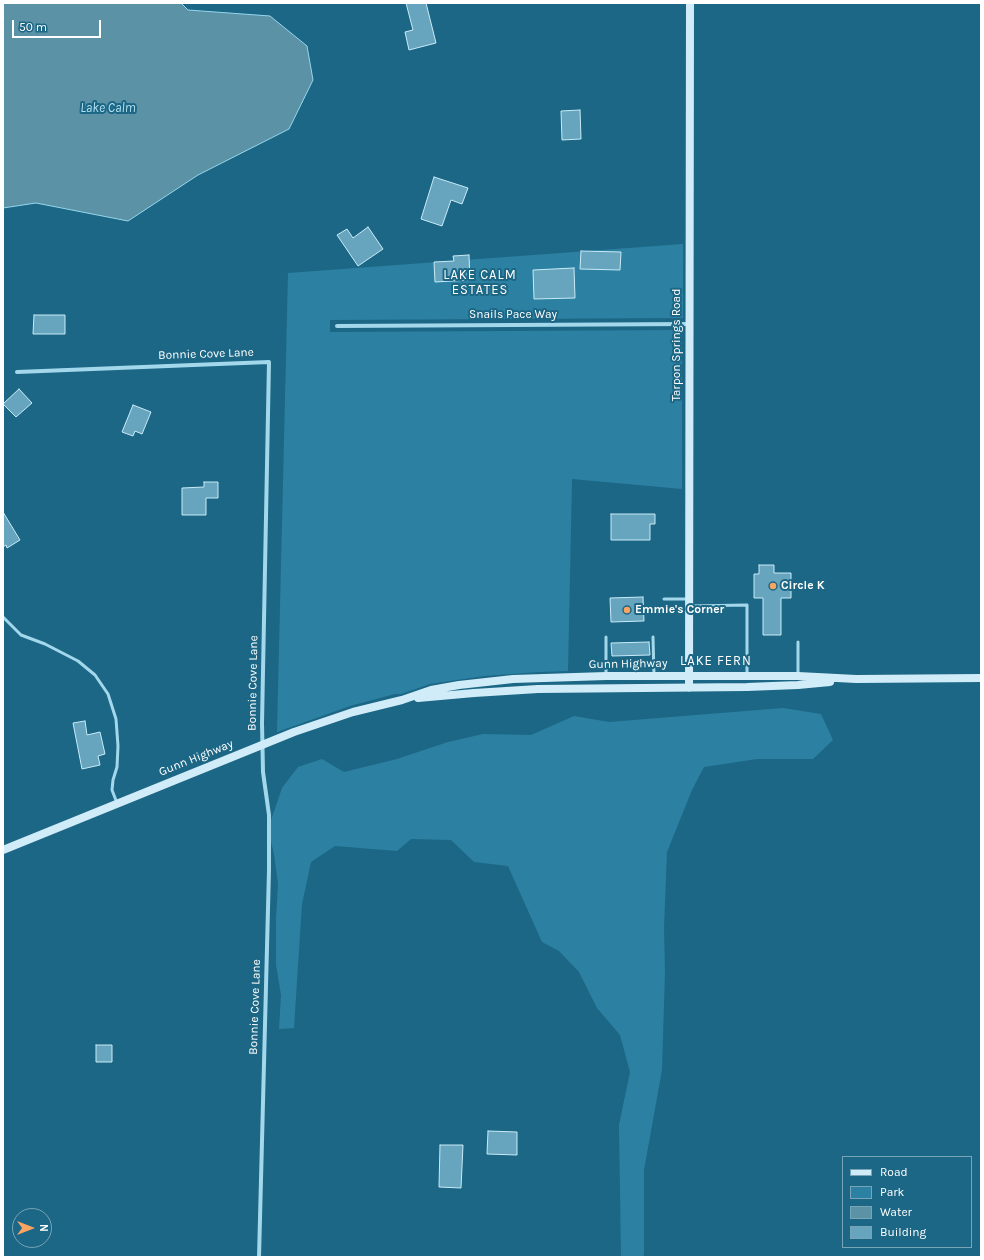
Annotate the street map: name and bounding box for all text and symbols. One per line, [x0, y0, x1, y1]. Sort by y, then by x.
scale bar [14, 12, 103, 38]
text: 50 m [19, 20, 47, 34]
water label: Lake Calm [80, 100, 136, 116]
district label: LAKE CALM ESTATES [443, 267, 517, 298]
street label: Tarpon Springs Road [670, 289, 684, 401]
street label: Snails Pace Way [469, 308, 557, 322]
street label: Bonnie Cove Lane [158, 345, 254, 363]
place label: Circle K [781, 579, 824, 593]
marker: Circle K [768, 581, 778, 591]
place label: Emmie's Corner [635, 603, 724, 617]
marker: Emmie's Corner [622, 605, 632, 615]
street label: Bonnie Cove Lane [245, 635, 261, 731]
district label: LAKE FERN [680, 653, 752, 669]
street label: Gunn Highway [588, 656, 668, 672]
street label: Gunn Highway [157, 737, 235, 779]
street label: Bonnie Cove Lane [246, 959, 264, 1055]
legend [842, 1156, 972, 1248]
text: Road [880, 1165, 908, 1179]
text: Park [880, 1185, 904, 1199]
text: Water [880, 1205, 912, 1219]
north arrow [12, 1208, 52, 1248]
text: N [37, 1224, 50, 1232]
text: Building [880, 1225, 926, 1239]

